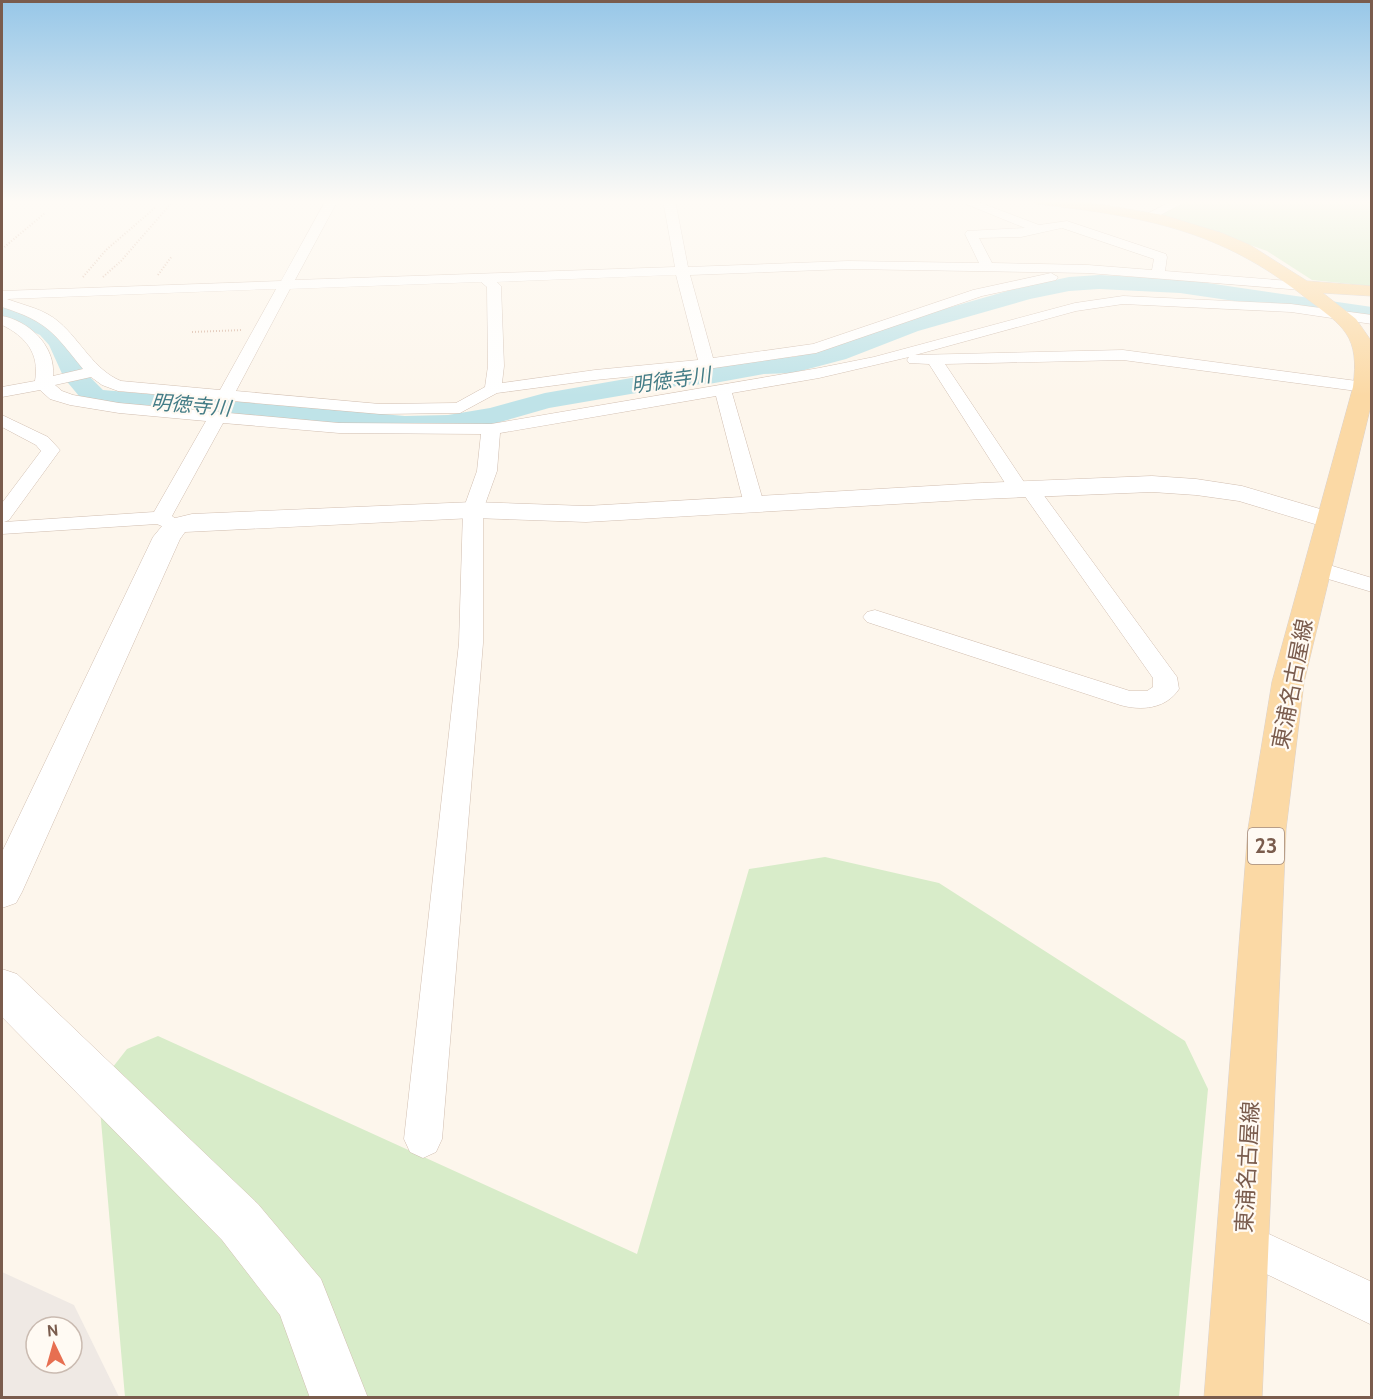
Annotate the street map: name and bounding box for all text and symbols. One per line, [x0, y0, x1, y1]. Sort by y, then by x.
water label: 明徳寺川 [630, 362, 714, 397]
water label: 明徳寺川 [150, 390, 234, 421]
street label: 東浦名古屋線 [1267, 617, 1318, 751]
road number: 23 [1248, 828, 1284, 864]
street label: 東浦名古屋線 [1231, 1100, 1264, 1234]
north arrow [24, 1315, 84, 1375]
text: N [46, 1321, 59, 1341]

